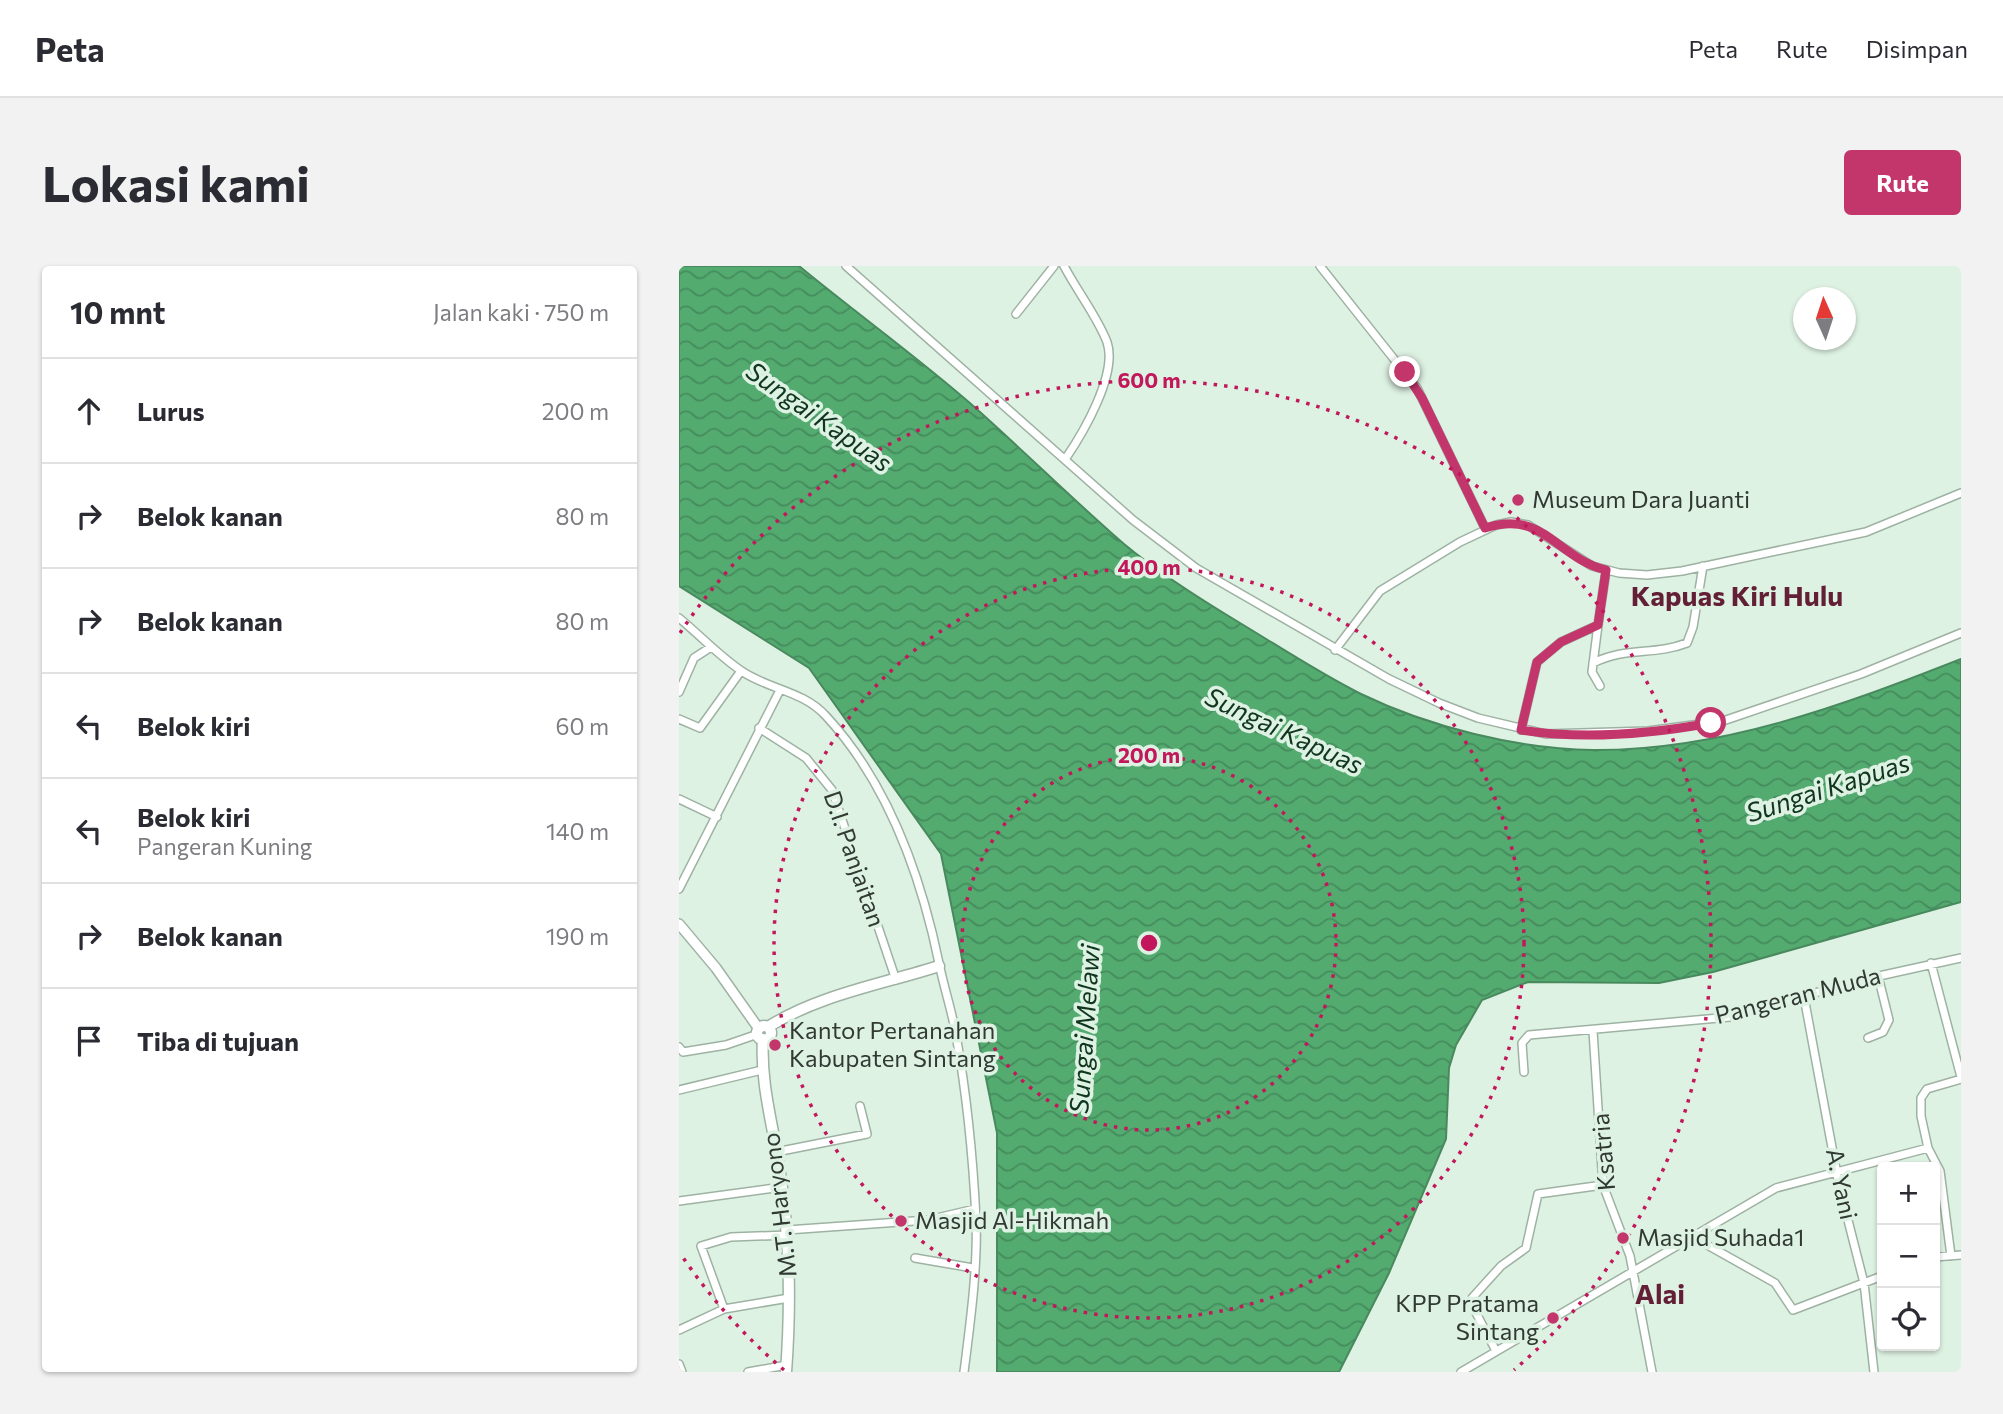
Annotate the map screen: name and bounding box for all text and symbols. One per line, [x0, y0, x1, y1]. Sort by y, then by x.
text: Peta [35, 28, 105, 69]
text: Peta [1688, 34, 1738, 63]
text: Rute [1776, 34, 1828, 63]
text: Disimpan [1866, 34, 1968, 63]
button: Rute [1844, 150, 1961, 215]
text: Lokasi kami [42, 152, 310, 212]
north arrow [1793, 287, 1856, 350]
text: 10 mnt [70, 293, 165, 330]
text: Jalan kaki · 750 m [433, 298, 609, 326]
water label: Sungai Kapuas [741, 354, 899, 477]
route end [1389, 356, 1420, 387]
text: 600 m [1117, 367, 1181, 392]
icon: ahead [70, 392, 108, 430]
text: Lurus [137, 395, 205, 426]
text: 200 m [542, 397, 609, 425]
place label: Museum Dara Juanti [1532, 484, 1750, 513]
marker: Museum Dara Juanti [1510, 492, 1526, 508]
icon: right [70, 497, 108, 535]
text: Belok kanan [137, 500, 283, 531]
text: 80 m [556, 502, 609, 530]
text: 400 m [1117, 554, 1181, 579]
district label: Kapuas Kiri Hulu [1631, 578, 1843, 612]
icon: right [70, 602, 108, 640]
text: Belok kanan [137, 605, 283, 636]
text: 80 m [556, 607, 609, 635]
water label: Sungai Kapuas [1201, 680, 1368, 780]
icon: left [70, 707, 108, 745]
route start [1695, 707, 1726, 738]
text: Belok kiri [137, 710, 251, 741]
text: 60 m [556, 712, 609, 740]
text: 200 m [1118, 742, 1180, 767]
water label: Sungai Kapuas [1742, 745, 1913, 828]
street label: D.I. Panjaitan [819, 787, 892, 930]
text: Belok kiri [137, 801, 251, 832]
icon: left [70, 812, 108, 850]
text: 140 m [546, 817, 609, 845]
text: Pangeran Kuning [137, 832, 312, 860]
icon: right [70, 917, 108, 955]
text: Belok kanan [137, 920, 283, 951]
text: 190 m [546, 922, 609, 950]
centre of rings [1137, 931, 1161, 955]
water label: Sungai Melawi [1062, 942, 1105, 1115]
street label: Pangeran Muda [1712, 960, 1884, 1029]
place label: Kantor Pertanahan Kabupaten Sintang [789, 1015, 996, 1072]
icon: arrive [70, 1022, 108, 1060]
text: Tiba di tujuan [137, 1025, 299, 1056]
marker: Kantor Pertanahan Kabupaten Sintang [767, 1037, 783, 1053]
street label: Ksatria [1585, 1112, 1620, 1192]
street label: M.T. Haryono [755, 1131, 802, 1279]
street label: A. Yani [1821, 1145, 1864, 1222]
map controls [1877, 1162, 1940, 1351]
button: + [1877, 1162, 1940, 1225]
place label: Masjid Al-Hikmah [915, 1205, 1109, 1234]
marker: Masjid Al-Hikmah [893, 1213, 909, 1229]
place label: Masjid Suhada1 [1637, 1222, 1804, 1251]
button: − [1877, 1225, 1940, 1288]
marker: Masjid Suhada1 [1615, 1230, 1631, 1246]
district label: Alai [1635, 1276, 1685, 1310]
place label: KPP Pratama Sintang [1395, 1288, 1539, 1345]
button: locate [1877, 1288, 1940, 1351]
marker: KPP Pratama Sintang [1545, 1310, 1561, 1326]

